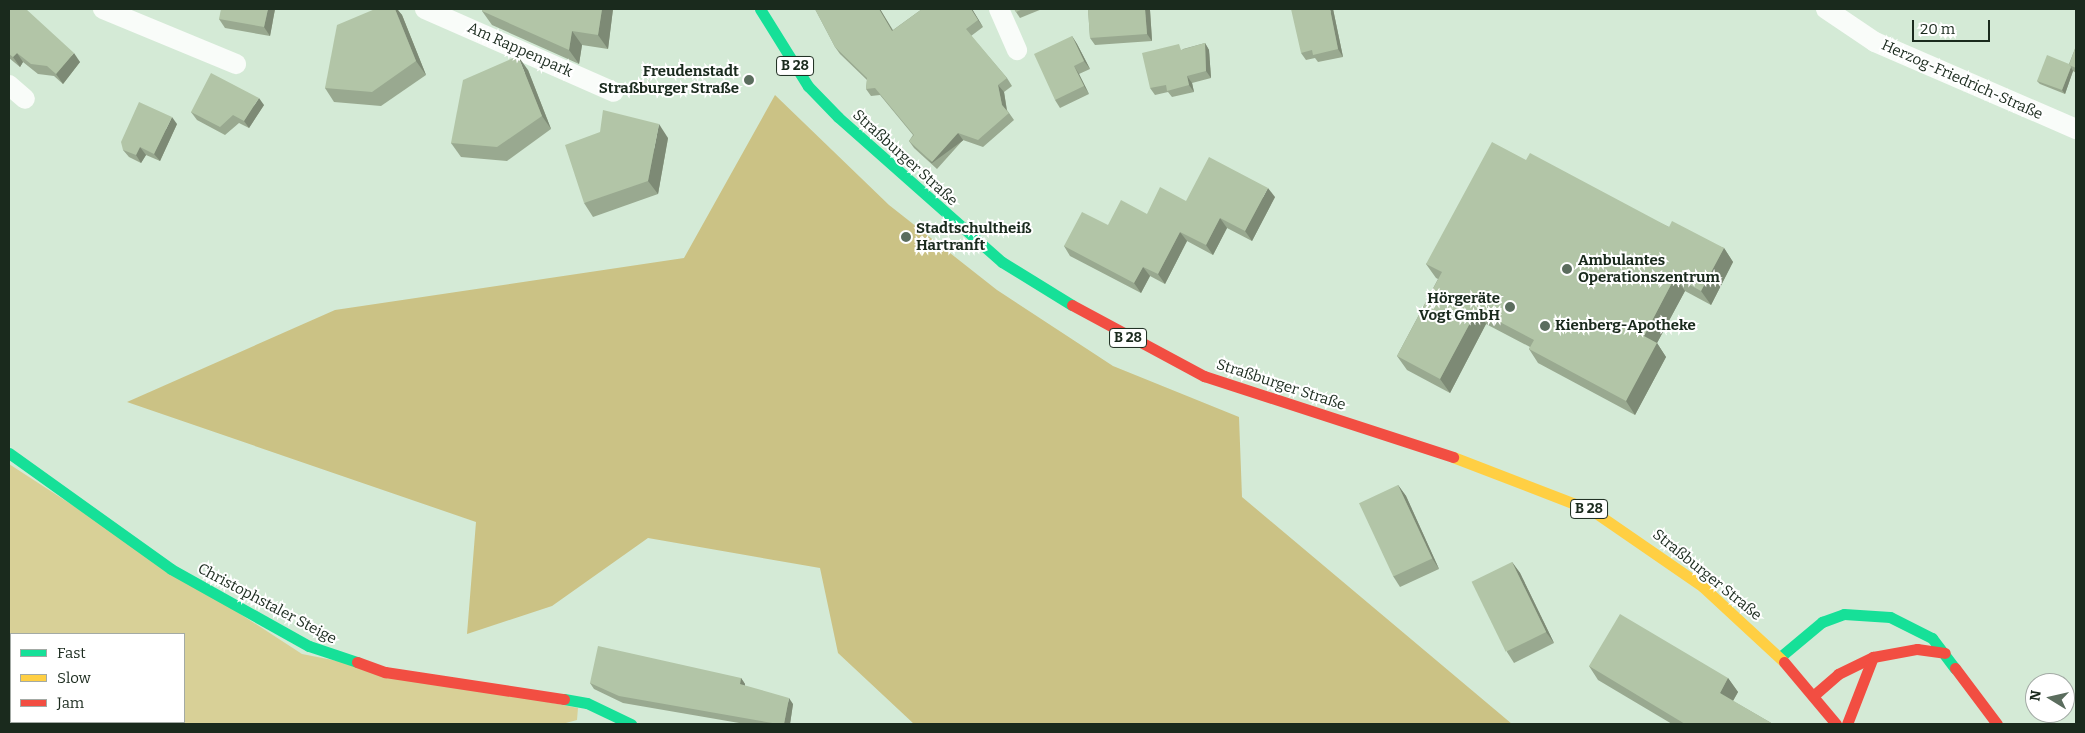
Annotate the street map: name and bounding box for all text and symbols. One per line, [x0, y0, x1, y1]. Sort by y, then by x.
scale bar [1915, 10, 1992, 42]
street label: Am Rappenpark [465, 19, 575, 81]
text: 20 m [1920, 20, 1955, 38]
street label: Herzog-Friedrich-Straße [1879, 36, 2045, 124]
road number: B 28 [775, 54, 815, 78]
place label: Freudenstadt Straßburger Straße [599, 62, 739, 97]
marker: Freudenstadt Straßburger Straße [743, 74, 755, 86]
street label: Straßburger Straße [849, 106, 961, 210]
place label: Stadtschultheiß Hartranft [916, 219, 1031, 254]
marker: Stadtschultheiß Hartranft [900, 231, 912, 243]
place label: Ambulantes Operationszentrum [1578, 251, 1720, 286]
marker: Ambulantes Operationszentrum [1560, 262, 1574, 276]
place label: Hörgeräte Vogt GmbH [1419, 289, 1500, 324]
marker: Hörgeräte Vogt GmbH [1504, 301, 1516, 313]
place label: Kienberg-Apotheke [1555, 317, 1696, 335]
marker: Kienberg-Apotheke [1539, 320, 1551, 332]
road number: B 28 [1108, 326, 1148, 349]
street label: Straßburger Straße [1214, 356, 1348, 414]
road number: B 28 [1569, 498, 1609, 520]
street label: Straßburger Straße [1649, 526, 1765, 624]
street label: Christophstaler Steige [194, 560, 340, 648]
legend [10, 633, 185, 723]
text: Fast [57, 644, 86, 662]
text: Slow [57, 669, 91, 687]
north arrow [2025, 673, 2075, 723]
text: N [2026, 689, 2045, 702]
text: Jam [57, 694, 84, 712]

